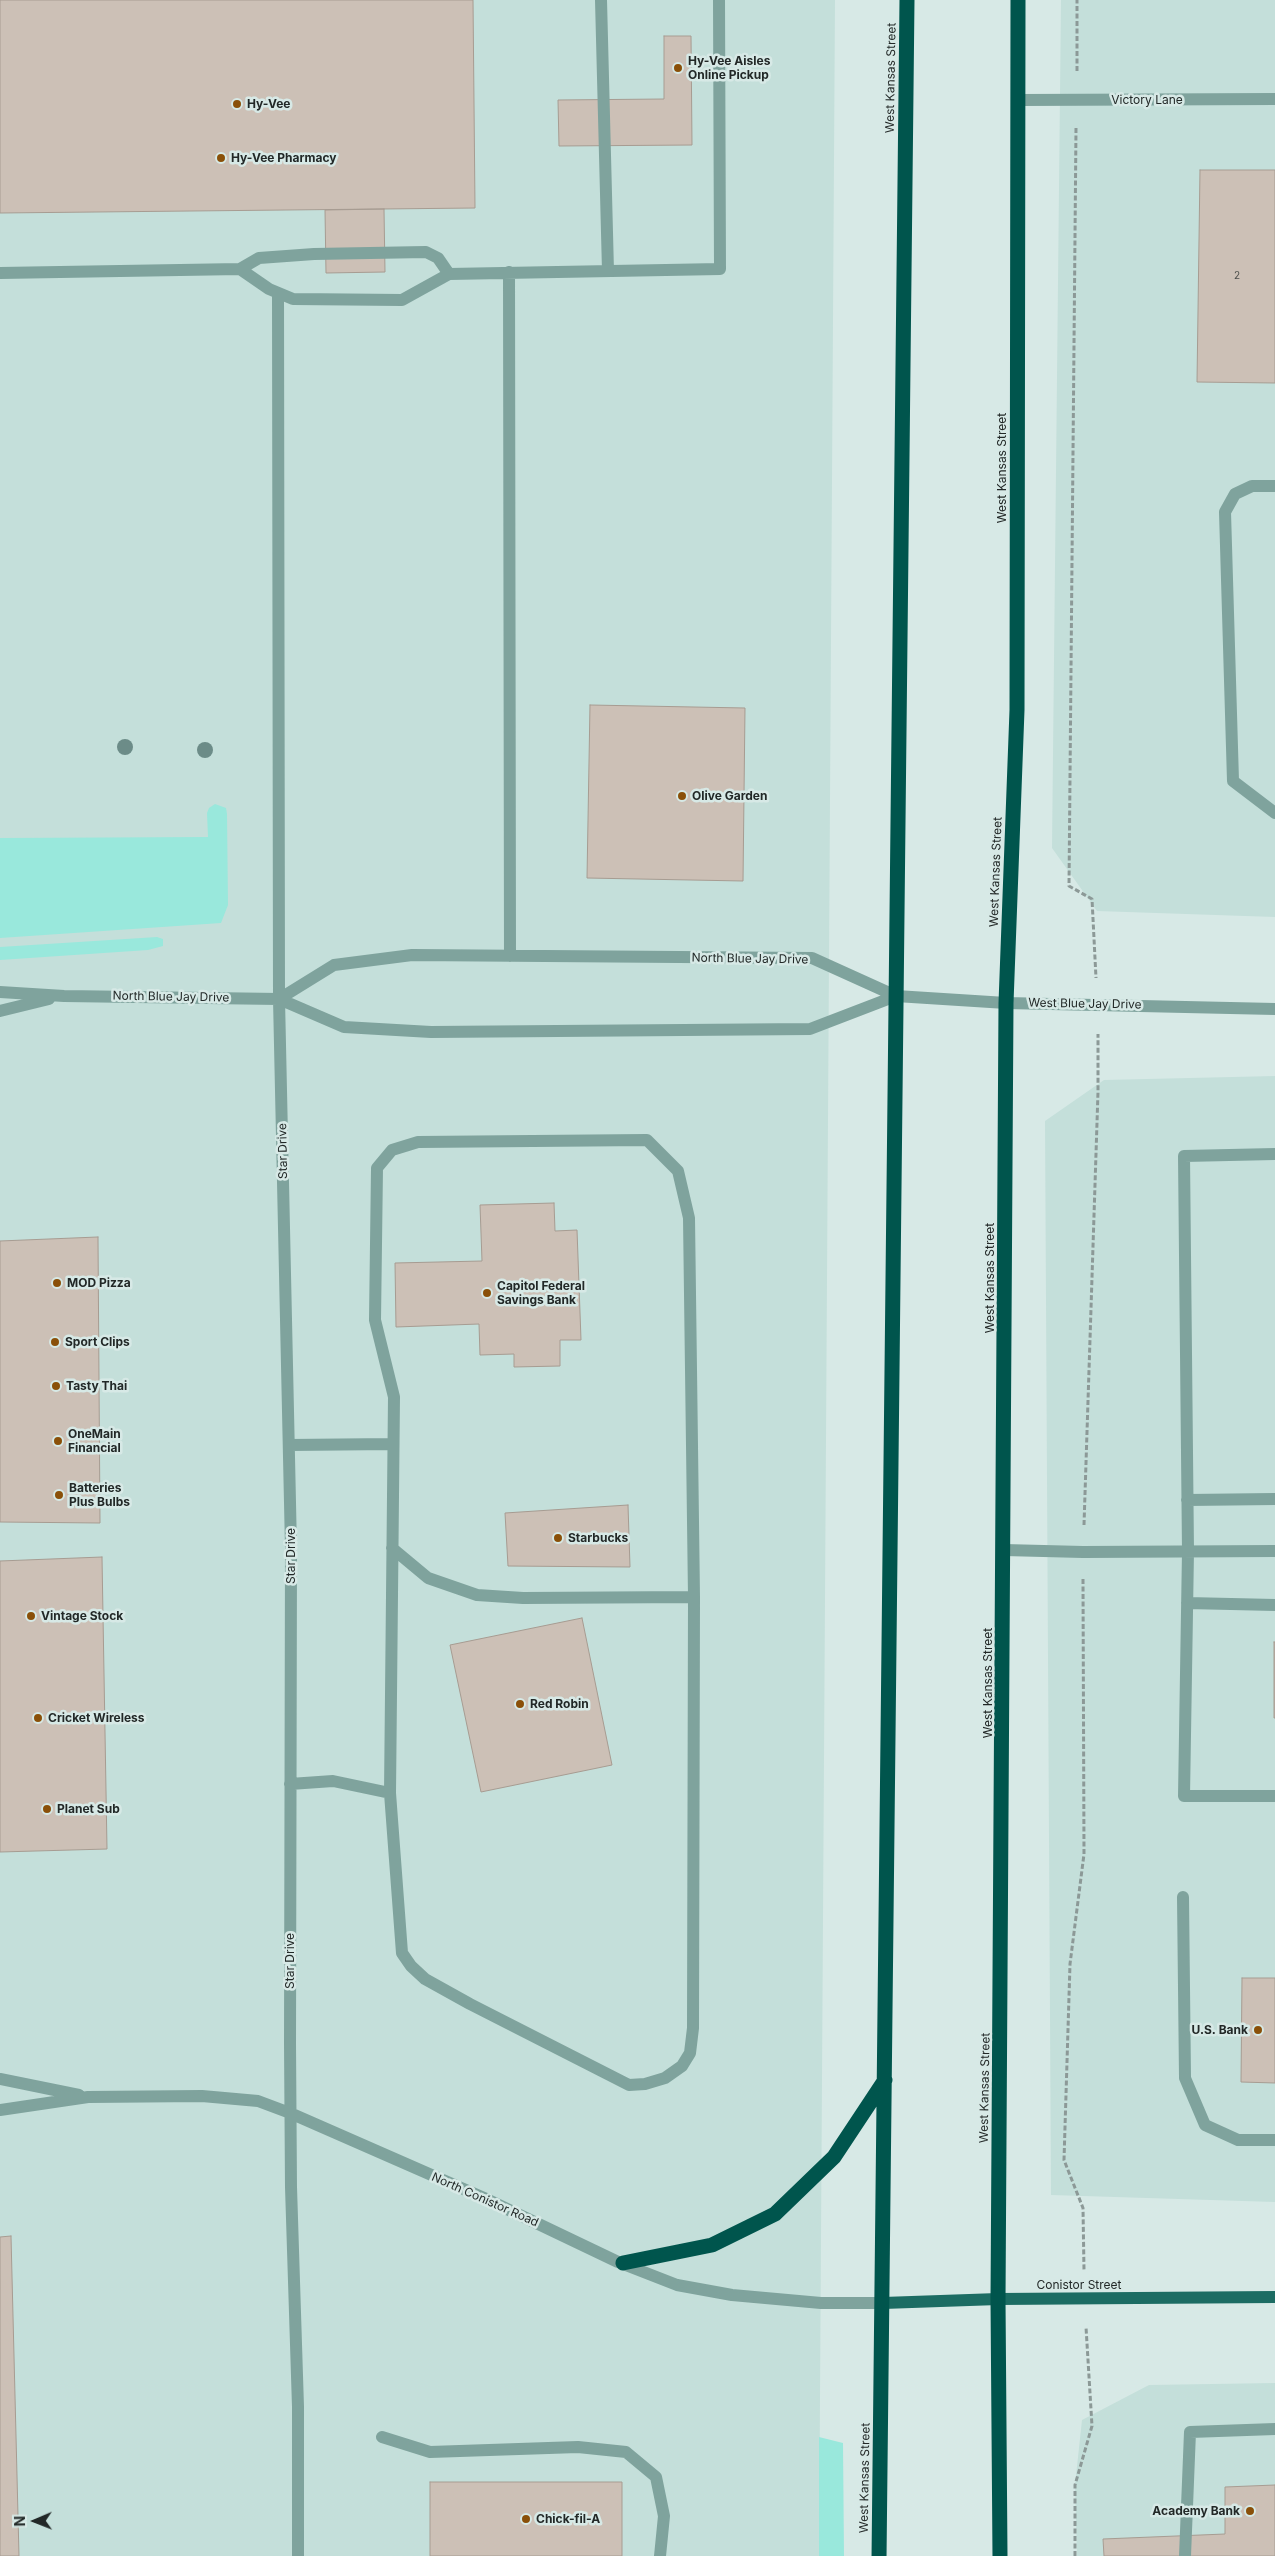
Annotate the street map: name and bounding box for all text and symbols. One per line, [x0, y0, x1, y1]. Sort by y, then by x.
street label: West Kansas Street [883, 23, 899, 133]
place label: Hy-Vee Aisles Online Pickup [688, 54, 770, 82]
marker: Hy-Vee Aisles Online Pickup [672, 62, 684, 74]
street label: Victory Lane [1111, 93, 1183, 107]
place label: Hy-Vee [247, 97, 290, 111]
marker: Hy-Vee [231, 98, 243, 110]
place label: Hy-Vee Pharmacy [231, 151, 336, 165]
marker: Hy-Vee Pharmacy [215, 152, 227, 164]
house number: 2 [1234, 270, 1240, 282]
street label: West Kansas Street [995, 413, 1009, 523]
place label: Olive Garden [692, 789, 767, 803]
marker: Olive Garden [676, 790, 688, 802]
street label: West Kansas Street [987, 817, 1005, 927]
street label: North Blue Jay Drive [691, 951, 809, 967]
street label: North Blue Jay Drive [112, 989, 230, 1005]
street label: West Blue Jay Drive [1028, 996, 1142, 1012]
street label: Star Drive [275, 1123, 291, 1179]
street label: West Kansas Street [983, 1223, 997, 1333]
place label: MOD Pizza [67, 1276, 131, 1290]
marker: MOD Pizza [51, 1277, 63, 1289]
place label: Capitol Federal Savings Bank [497, 1279, 585, 1307]
marker: Capitol Federal Savings Bank [481, 1287, 493, 1299]
place label: Sport Clips [65, 1335, 130, 1349]
marker: Sport Clips [49, 1336, 61, 1348]
place label: Tasty Thai [66, 1379, 127, 1393]
marker: Tasty Thai [50, 1380, 62, 1392]
place label: OneMain Financial [68, 1427, 121, 1455]
marker: OneMain Financial [52, 1435, 64, 1447]
place label: Batteries Plus Bulbs [69, 1481, 130, 1509]
marker: Batteries Plus Bulbs [53, 1489, 65, 1501]
street label: Star Drive [284, 1528, 298, 1584]
place label: Starbucks [568, 1531, 628, 1545]
marker: Starbucks [552, 1532, 564, 1544]
place label: Vintage Stock [41, 1609, 123, 1623]
marker: Vintage Stock [25, 1610, 37, 1622]
street label: West Kansas Street [981, 1628, 995, 1738]
place label: Red Robin [530, 1697, 589, 1711]
marker: Red Robin [514, 1698, 526, 1710]
place label: Cricket Wireless [48, 1711, 145, 1725]
marker: Cricket Wireless [32, 1712, 44, 1724]
place label: Planet Sub [57, 1802, 120, 1816]
marker: Planet Sub [41, 1803, 53, 1815]
street label: Star Drive [283, 1933, 297, 1989]
place label: U.S. Bank [1192, 2023, 1248, 2037]
marker: U.S. Bank [1252, 2024, 1264, 2036]
street label: West Kansas Street [977, 2033, 993, 2143]
street label: North Conistor Road [429, 2170, 541, 2230]
street label: Conistor Street [1036, 2278, 1122, 2292]
street label: West Kansas Street [857, 2423, 873, 2533]
north arrow [10, 2496, 60, 2546]
place label: Academy Bank [1152, 2504, 1240, 2518]
marker: Academy Bank [1244, 2505, 1256, 2517]
place label: Chick-fil-A [536, 2512, 600, 2526]
marker: Chick-fil-A [520, 2513, 532, 2525]
text: N [11, 2516, 28, 2527]

